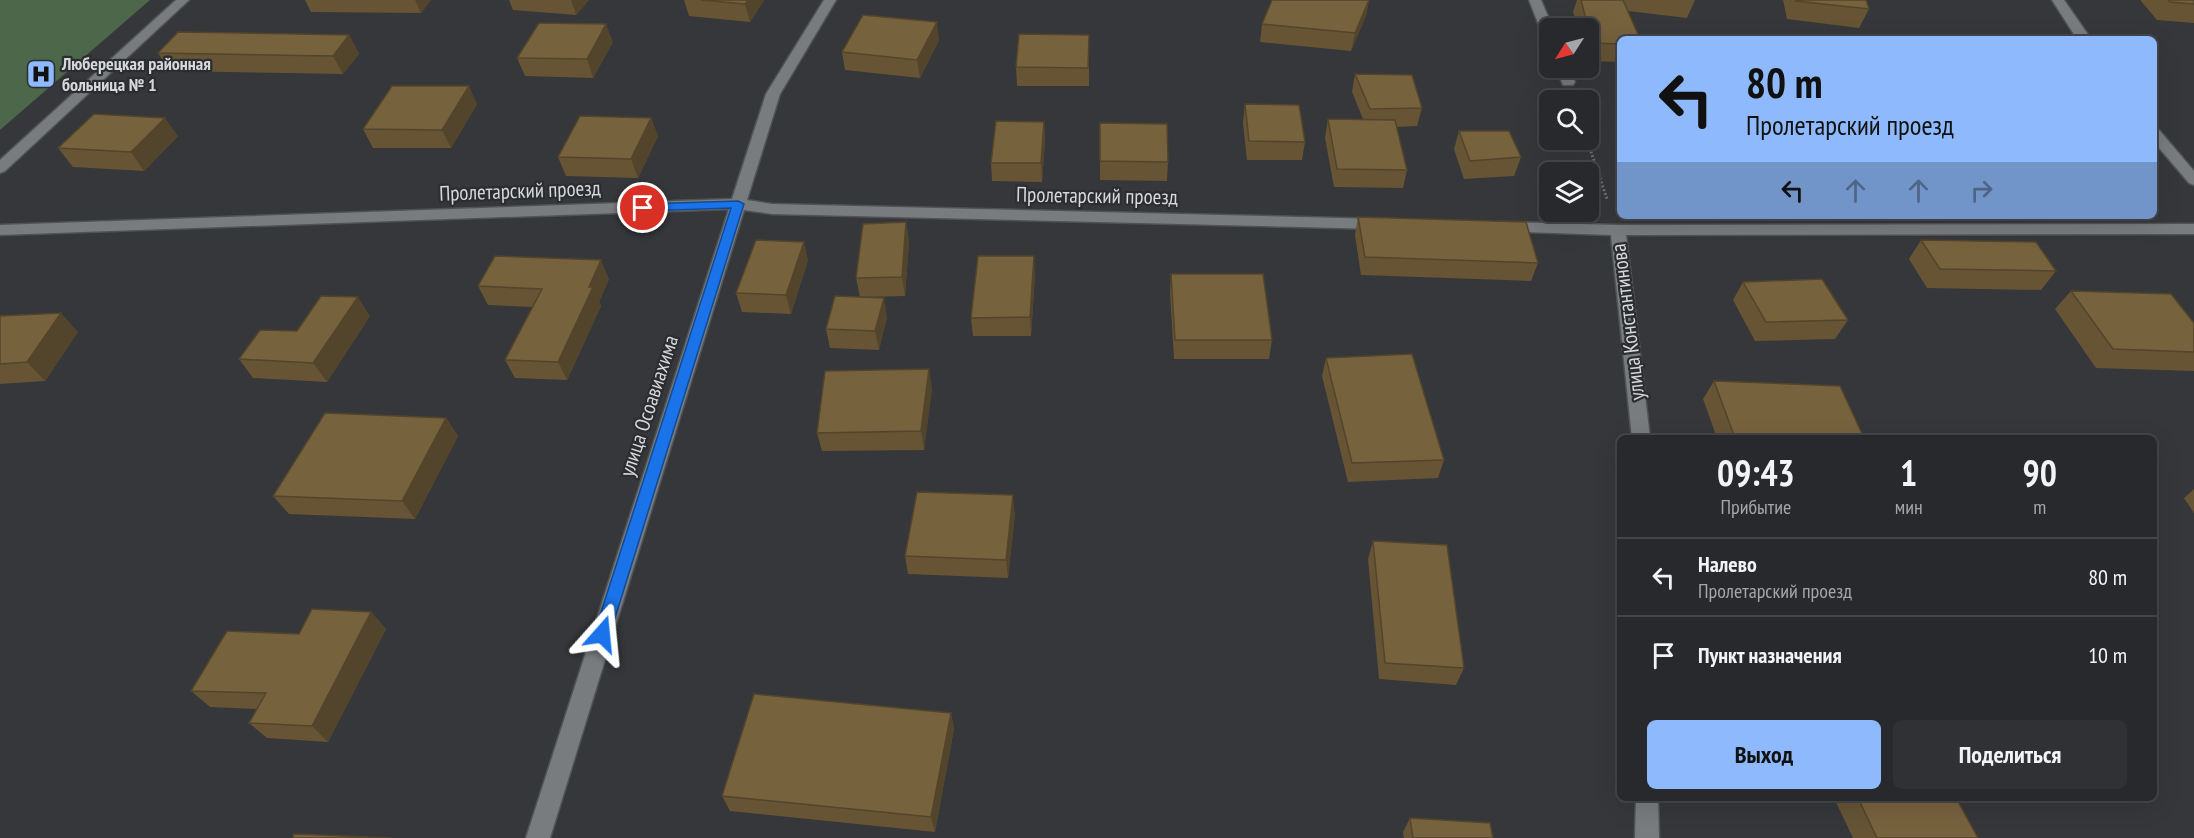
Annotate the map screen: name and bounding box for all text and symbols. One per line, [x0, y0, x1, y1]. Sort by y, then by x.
north arrow [1539, 18, 1599, 78]
map controls [1539, 18, 1599, 222]
place label: Люберецкая районная больница № 1 [61, 52, 211, 96]
text: 80 m [1746, 55, 1823, 110]
hospital icon: Люберецкая районная больница № 1 [25, 58, 57, 90]
icon: left [1647, 60, 1725, 138]
button: search [1539, 90, 1599, 150]
text: Пролетарский проезд [1746, 108, 1954, 142]
button: layers [1539, 162, 1599, 222]
street label: Пролетарский проезд [439, 174, 601, 207]
icon: left [1776, 174, 1809, 207]
icon: ahead [1839, 174, 1872, 207]
icon: ahead [1902, 174, 1935, 207]
icon: right [1965, 174, 1998, 207]
street label: Пролетарский проезд [1016, 181, 1178, 210]
pin [617, 182, 668, 233]
icon: arrive [626, 191, 659, 224]
street label: улица Константинова [1605, 242, 1651, 402]
street label: улица Осоавиахима [613, 332, 684, 480]
text: 09:43 [1717, 449, 1795, 496]
text: 1 [1900, 449, 1917, 496]
text: 90 [2023, 449, 2057, 496]
text: Прибытие [1720, 494, 1791, 520]
text: мин [1895, 494, 1923, 520]
text: m [2033, 494, 2046, 520]
text: Налево [1698, 550, 1757, 578]
icon: left [1647, 561, 1680, 594]
text: 80 m [2088, 563, 2127, 591]
text: Пролетарский проезд [1698, 578, 1852, 604]
position arrow [570, 602, 634, 666]
icon: arrive [1647, 639, 1680, 672]
text: Пункт назначения [1698, 641, 1842, 669]
text: 10 m [2088, 641, 2127, 669]
button: Выход [1647, 720, 1881, 789]
button: Поделиться [1893, 720, 2127, 789]

